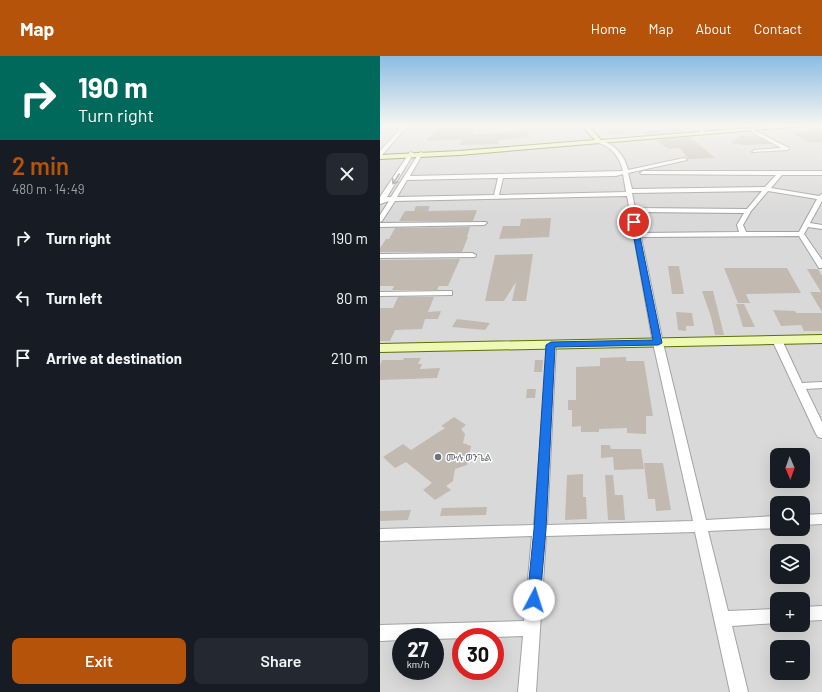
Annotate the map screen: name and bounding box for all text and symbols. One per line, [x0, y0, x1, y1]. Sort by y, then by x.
text: Map [20, 17, 54, 40]
text: Home [591, 20, 627, 37]
text: Map [649, 20, 673, 37]
text: About [695, 20, 732, 37]
text: Contact [754, 20, 802, 37]
text: 190 m [78, 70, 148, 104]
icon: right [12, 72, 64, 124]
text: Turn right [78, 104, 154, 126]
text: 2 min [12, 151, 69, 180]
button: close [326, 153, 368, 195]
one-way arrow [392, 173, 400, 185]
text: 480 m · 14:49 [12, 181, 85, 197]
pin [617, 205, 651, 239]
icon: arrive [623, 211, 645, 233]
icon: right [12, 227, 34, 249]
text: Turn right [46, 229, 111, 247]
text: 190 m [331, 229, 368, 247]
icon: left [12, 287, 34, 309]
text: Turn left [46, 289, 102, 307]
text: 80 m [336, 289, 368, 307]
icon: arrive [12, 347, 34, 369]
text: Arrive at destination [46, 349, 182, 367]
text: 210 m [331, 349, 368, 367]
north arrow [770, 448, 810, 488]
map controls [770, 448, 810, 680]
place label: ሙሉ ወንጌል [446, 451, 492, 463]
marker: ሙሉ ወንጌል [433, 452, 443, 462]
button: search [770, 496, 810, 536]
button: layers [770, 544, 810, 584]
position arrow [513, 579, 555, 621]
button: + [770, 592, 810, 632]
speed limit sign: 30 [452, 628, 504, 680]
text: 27 [407, 637, 429, 661]
button: Exit [12, 638, 186, 684]
button: Share [194, 638, 368, 684]
button: − [770, 640, 810, 680]
text: km/h [407, 658, 429, 670]

